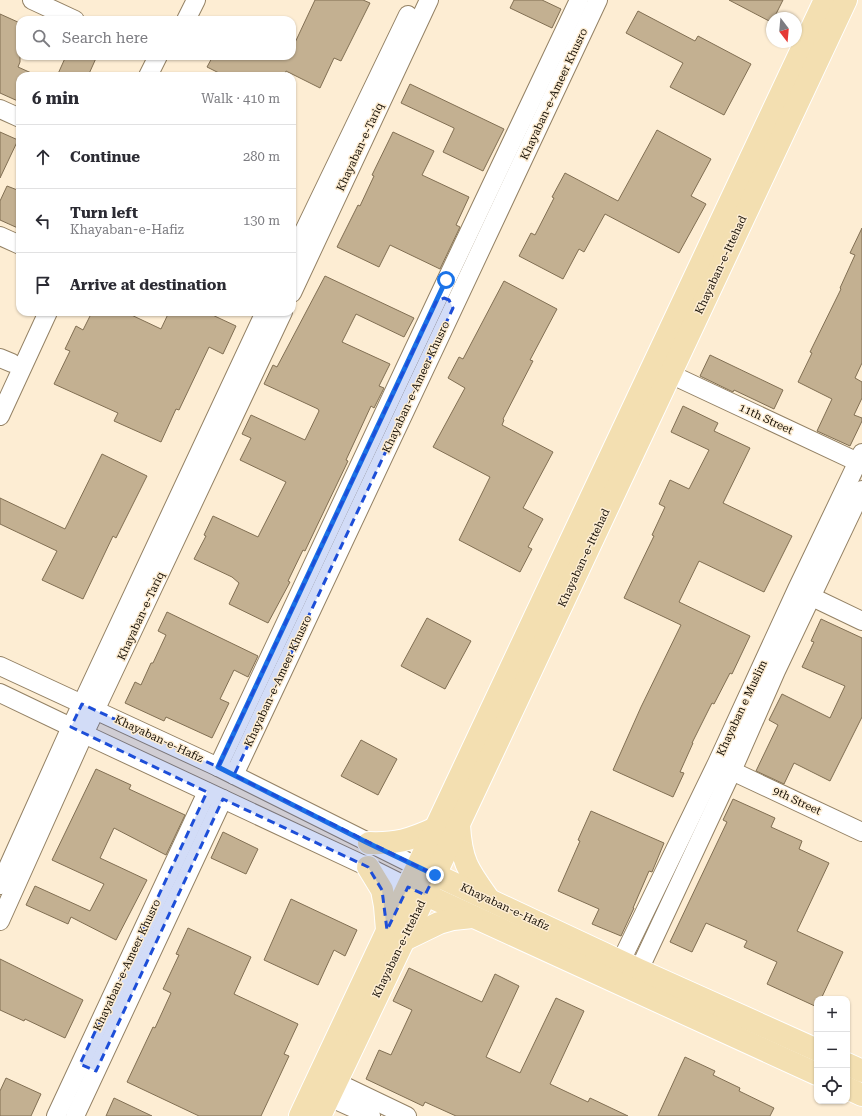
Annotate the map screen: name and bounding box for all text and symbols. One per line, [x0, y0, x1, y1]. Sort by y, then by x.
north arrow [766, 12, 802, 48]
search box [16, 16, 296, 60]
street label: Khayaban-e-Ameer Khusro [518, 26, 590, 162]
icon: search [30, 27, 52, 49]
text: Search here [62, 29, 148, 47]
text: 6 min [32, 88, 79, 108]
text: Walk · 410 m [201, 91, 280, 106]
street label: Khayaban-e-Tariq [334, 101, 386, 193]
icon: ahead [32, 146, 54, 168]
text: Continue [70, 148, 140, 166]
text: 280 m [243, 149, 280, 164]
text: Turn left [70, 204, 138, 222]
icon: left [32, 210, 54, 232]
text: 130 m [243, 213, 280, 228]
street label: Khayaban-e-Ittehad [692, 214, 750, 316]
text: Khayaban-e-Hafiz [70, 222, 184, 237]
route start [437, 271, 455, 289]
icon: arrive [32, 274, 54, 296]
text: Arrive at destination [70, 276, 226, 294]
street label: Khayaban-e-Ameer Khusro [380, 319, 452, 455]
street label: 11th Street [737, 401, 795, 437]
street label: Khayaban-e-Ittehad [555, 507, 613, 609]
street label: Khayaban-e-Tariq [115, 570, 167, 662]
street label: Khayaban-e-Ameer Khusro [242, 613, 314, 749]
street label: Khayaban e Muslim [714, 658, 770, 758]
street label: Khayaban-e-Hafiz [113, 713, 205, 765]
street label: 9th Street [771, 784, 823, 818]
route end [426, 866, 444, 884]
street label: Khayaban-e-Hafiz [459, 881, 551, 933]
street label: Khayaban-e-Ameer Khusro [91, 897, 163, 1033]
street label: Khayaban-e-Ittehad [370, 898, 428, 1000]
map controls [814, 996, 850, 1104]
button: + [814, 996, 850, 1032]
button: − [814, 1032, 850, 1068]
button: locate [814, 1068, 850, 1104]

